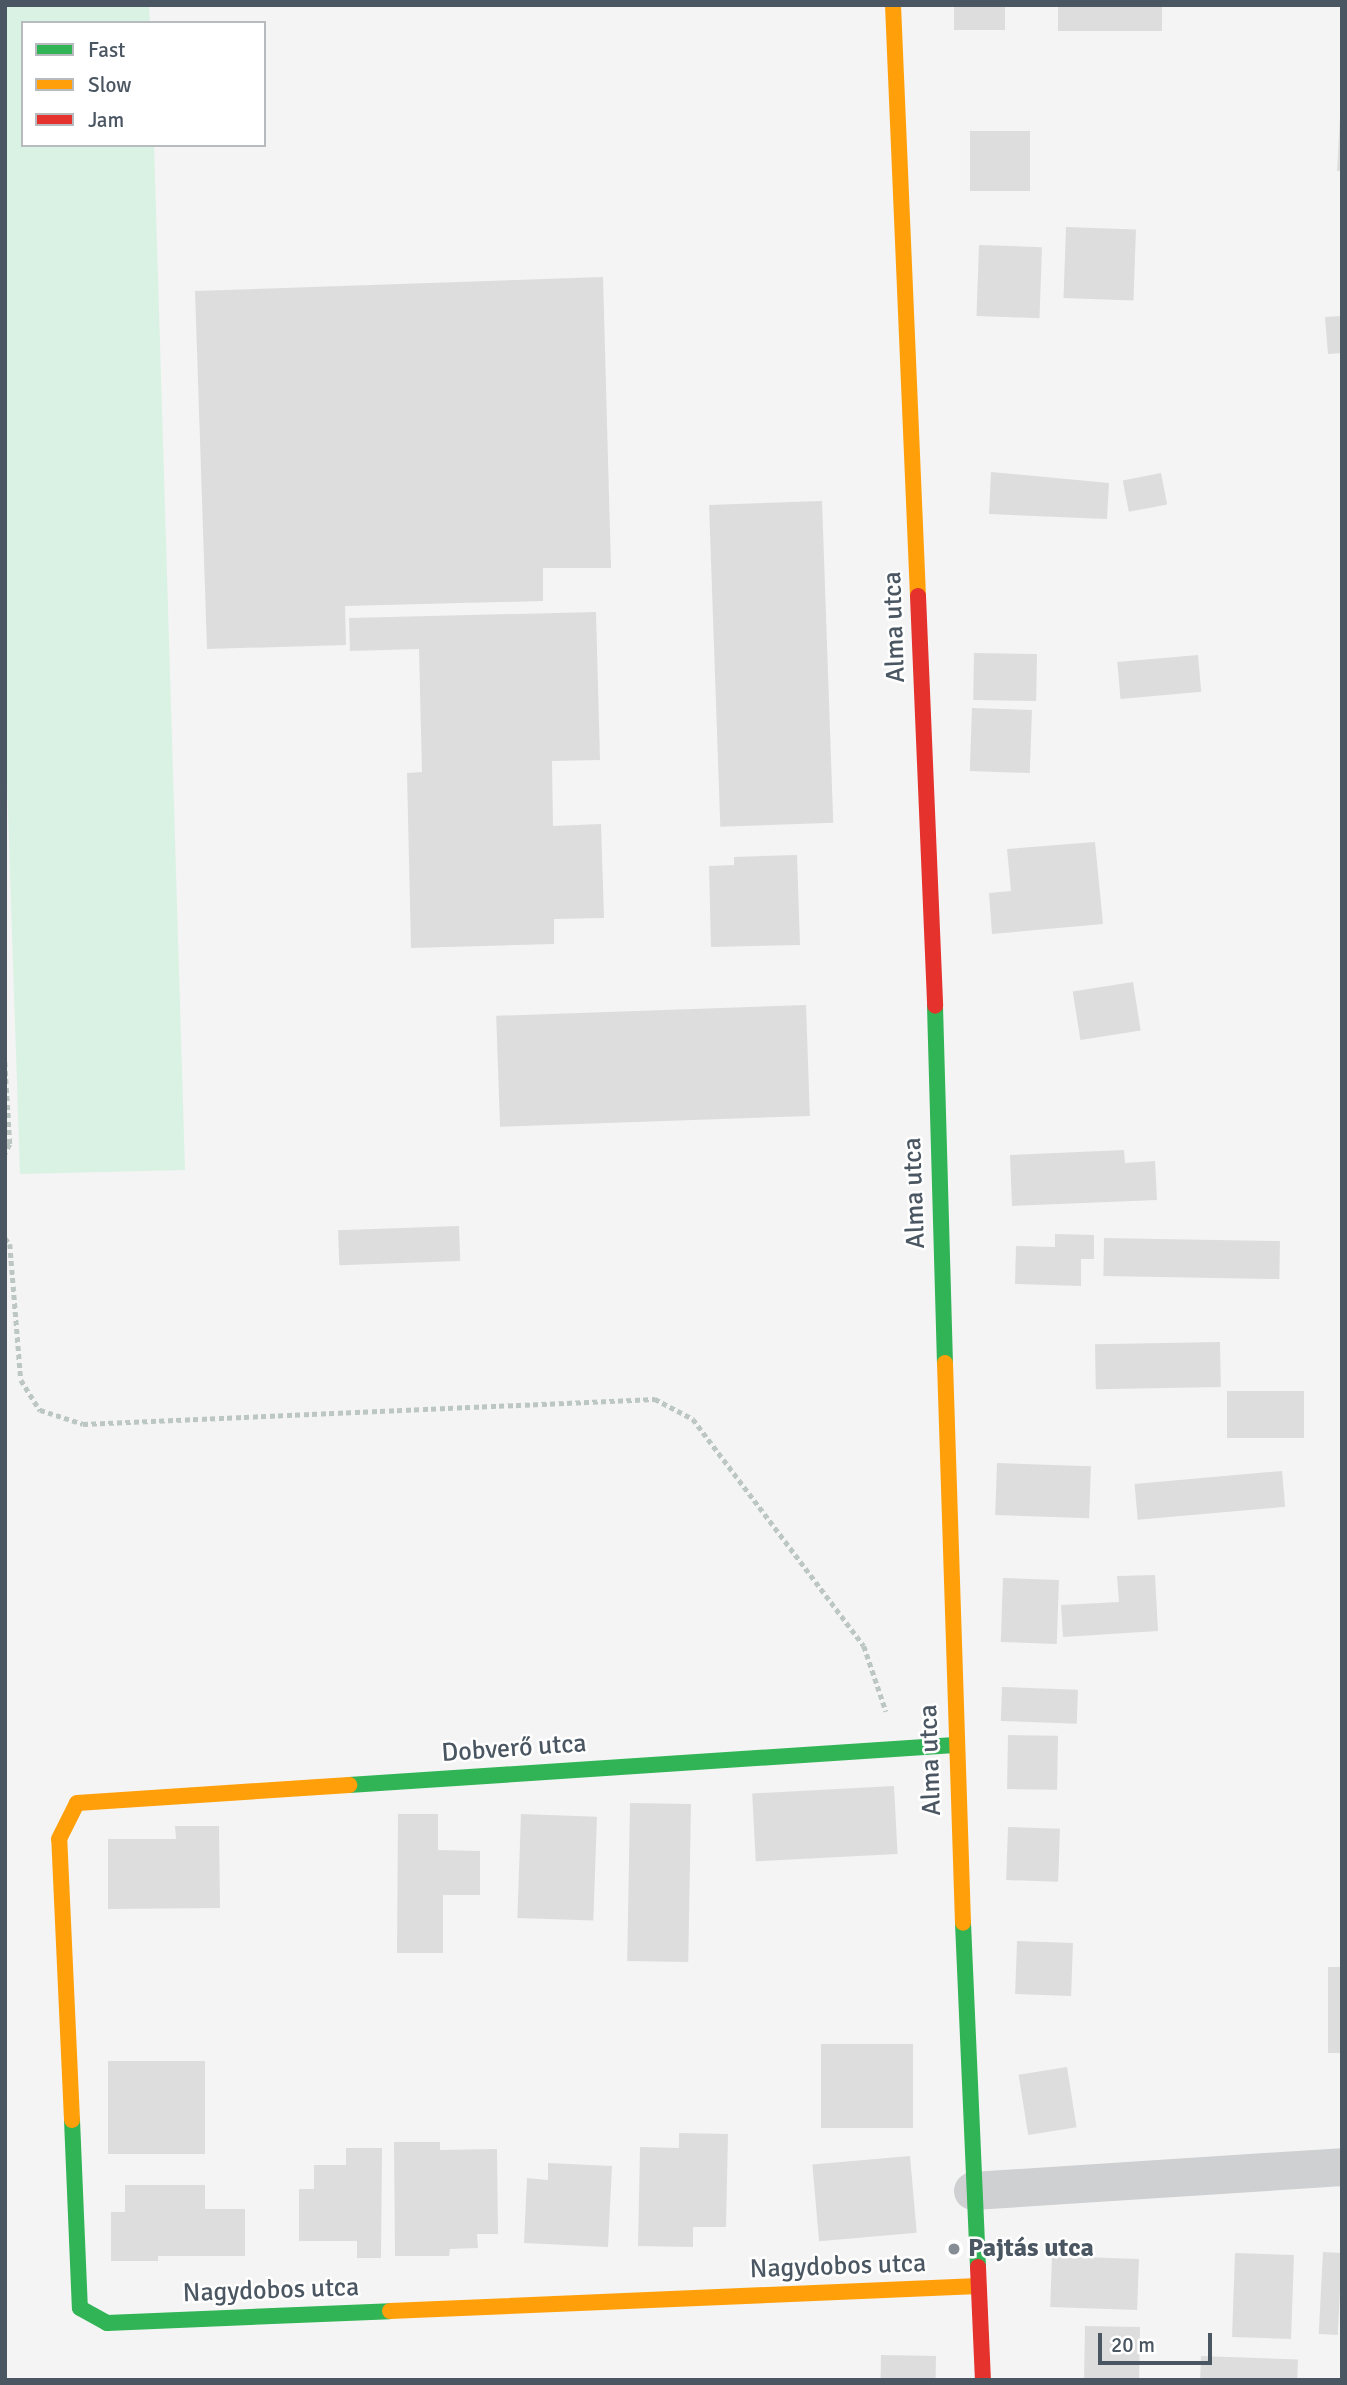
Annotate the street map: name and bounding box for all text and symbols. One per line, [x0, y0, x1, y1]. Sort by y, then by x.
legend [21, 21, 266, 147]
text: Fast [88, 37, 125, 63]
text: Slow [88, 72, 132, 98]
text: Jam [88, 107, 124, 133]
street label: Alma utca [877, 571, 913, 683]
street label: Alma utca [897, 1137, 933, 1249]
street label: Alma utca [913, 1704, 949, 1816]
street label: Dobverő utca [440, 1728, 588, 1770]
place label: Pajtás utca [968, 2233, 1094, 2265]
marker: Pajtás utca [946, 2241, 962, 2257]
street label: Nagydobos utca [749, 2248, 927, 2286]
street label: Nagydobos utca [182, 2272, 360, 2310]
scale bar [1102, 2318, 1216, 2362]
text: 20 m [1111, 2332, 1155, 2358]

